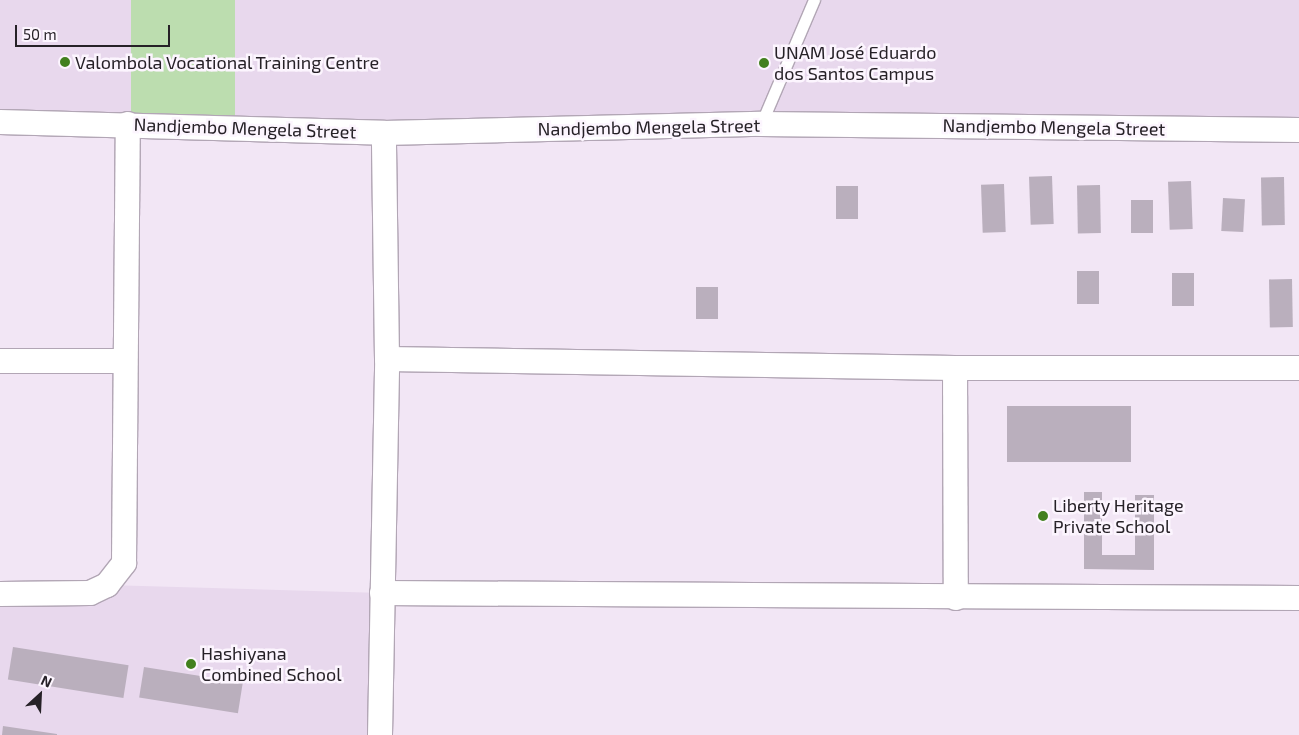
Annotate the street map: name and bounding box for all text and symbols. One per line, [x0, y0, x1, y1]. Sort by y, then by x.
scale bar [18, 15, 172, 47]
text: 50 m [23, 25, 57, 43]
place label: UNAM José Eduardo dos Santos Campus [774, 42, 937, 84]
place label: Valombola Vocational Training Centre [75, 51, 381, 73]
marker: Valombola Vocational Training Centre [59, 56, 71, 68]
marker: UNAM José Eduardo dos Santos Campus [758, 57, 770, 69]
street label: Nandjembo Mengela Street [133, 113, 357, 143]
street label: Nandjembo Mengela Street [538, 114, 760, 140]
street label: Nandjembo Mengela Street [943, 114, 1165, 140]
place label: Liberty Heritage Private School [1053, 495, 1184, 538]
marker: Liberty Heritage Private School [1037, 510, 1049, 522]
place label: Hashiyana Combined School [201, 643, 342, 686]
marker: Hashiyana Combined School [185, 658, 197, 670]
north arrow [15, 670, 65, 720]
text: N [38, 671, 55, 691]

